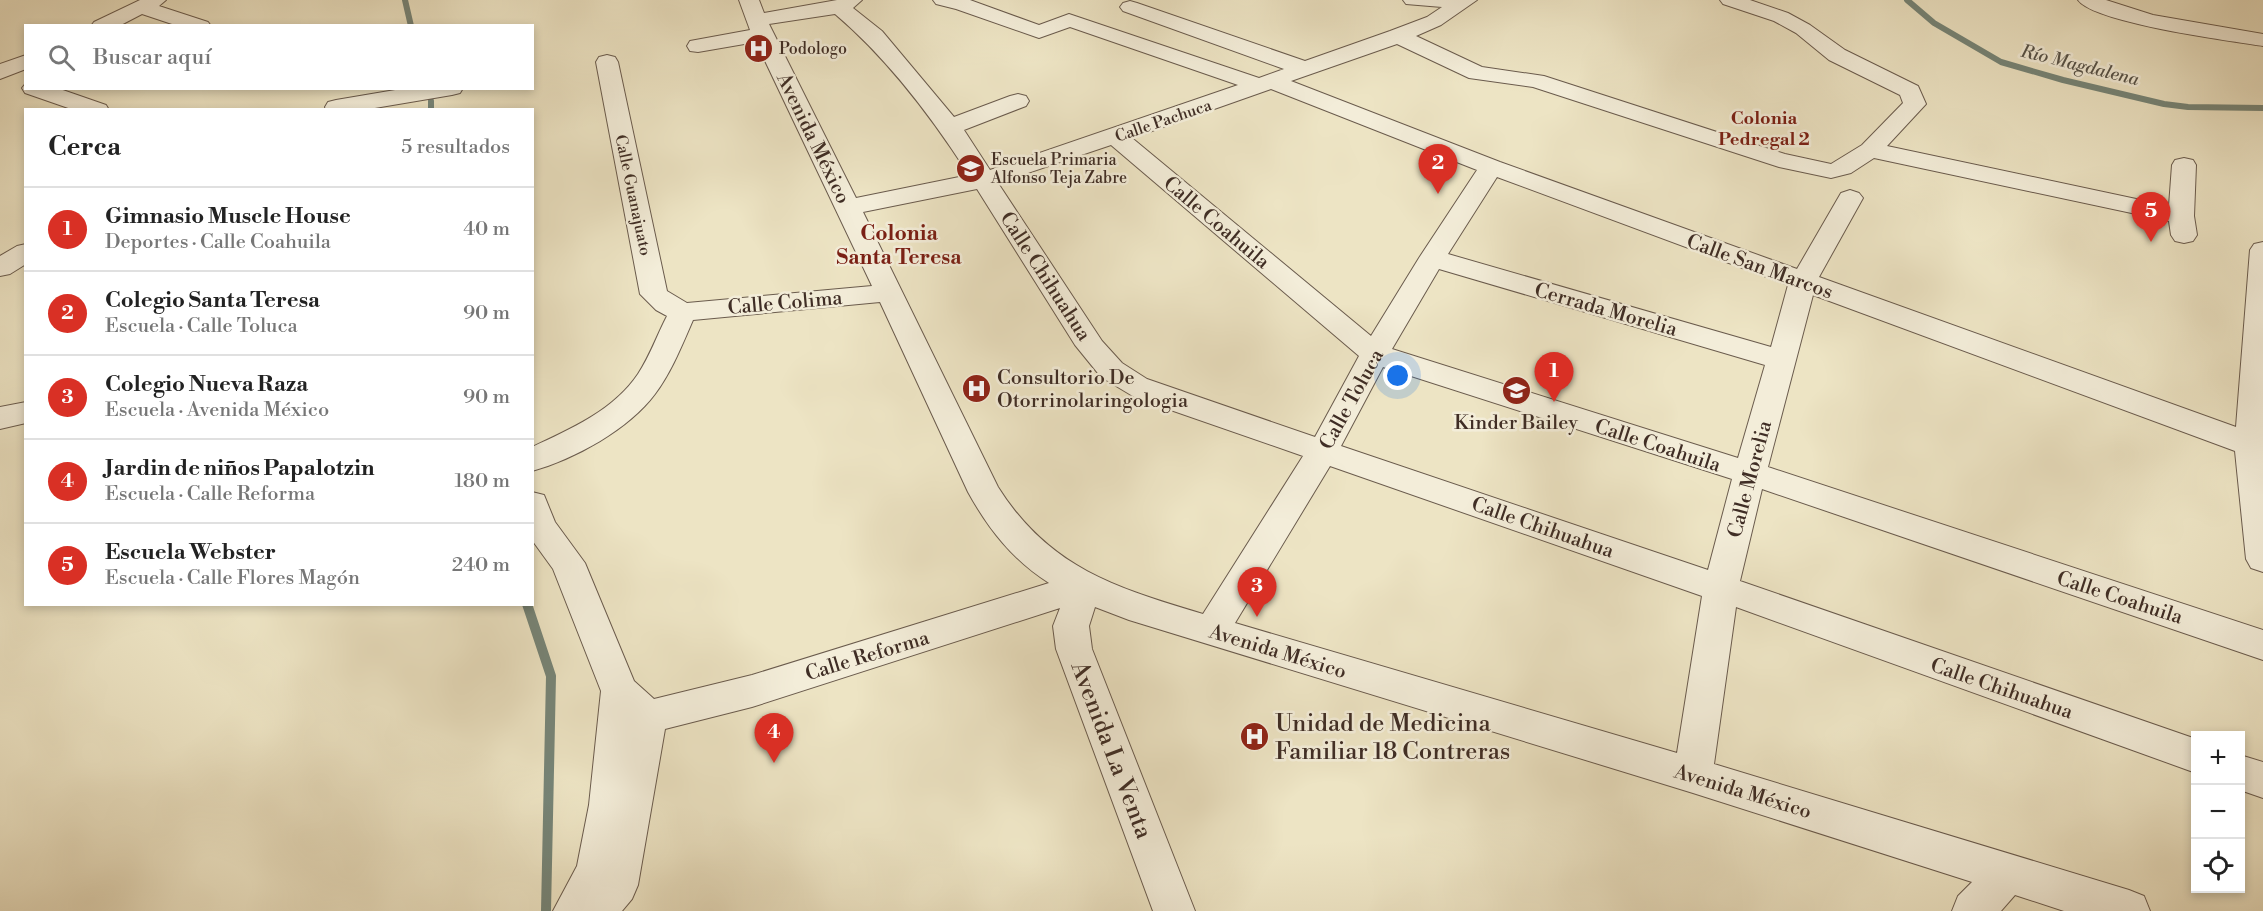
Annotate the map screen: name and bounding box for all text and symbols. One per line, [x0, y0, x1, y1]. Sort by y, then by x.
search box [24, 24, 534, 90]
hospital icon: Podologo [742, 32, 774, 64]
place label: Podologo [779, 39, 847, 59]
water label: Río Magdalena [2017, 39, 2142, 92]
icon: search [45, 41, 78, 74]
text: Buscar aquí [93, 44, 211, 71]
street label: Avenida México [770, 68, 855, 208]
street label: Calle Pachuca [1112, 95, 1215, 147]
district label: Colonia Pedregal 2 [1718, 107, 1810, 151]
text: Cerca [48, 131, 121, 163]
street label: Calle Guanajuato [610, 133, 656, 258]
text: 5 resultados [401, 135, 510, 160]
pin: 2 [1418, 144, 1458, 194]
place label: Escuela Primaria Alfonso Teja Zabre [990, 150, 1127, 188]
school or university icon: Escuela Primaria Alfonso Teja Zabre [954, 152, 986, 184]
street label: Calle Coahuila [1158, 171, 1275, 275]
pin: 5 [2132, 192, 2170, 242]
text: Gimnasio Muscle House [105, 203, 351, 230]
street label: Calle Chihuahua [994, 208, 1096, 347]
text: 1 [63, 217, 72, 242]
text: 40 m [463, 217, 510, 242]
district label: Colonia Santa Teresa [836, 221, 962, 271]
street label: Calle San Marcos [1683, 229, 1836, 305]
text: Deportes · Calle Coahuila [105, 230, 331, 255]
street label: Cerrada Morelia [1531, 278, 1681, 343]
street label: Calle Colima [727, 286, 844, 321]
text: Colegio Santa Teresa [105, 287, 320, 314]
text: 2 [61, 301, 74, 326]
text: 90 m [463, 301, 510, 326]
text: Escuela · Calle Toluca [105, 314, 298, 339]
street label: Calle Toluca [1314, 344, 1391, 454]
pin: 1 [1534, 352, 1574, 402]
your location [1383, 361, 1412, 390]
place label: Consultorio De Otorrinolaringologia [997, 366, 1189, 414]
text: Colegio Nueva Raza [105, 371, 308, 398]
hospital icon: Consultorio De Otorrinolaringologia [960, 372, 992, 404]
school or university icon: Kinder Bailey [1500, 375, 1532, 407]
text: 3 [61, 385, 74, 410]
text: 90 m [463, 385, 510, 410]
text: Escuela · Avenida México [105, 398, 329, 423]
place label: Kinder Bailey [1454, 411, 1578, 436]
street label: Calle Coahuila [1591, 414, 1725, 479]
street label: Calle Morelia [1723, 417, 1778, 541]
text: Jardin de niños Papalotzin [105, 455, 375, 482]
text: 4 [61, 469, 74, 494]
text: 180 m [455, 469, 510, 494]
text: Escuela · Calle Reforma [105, 482, 315, 507]
street label: Calle Chihuahua [1468, 492, 1618, 565]
text: Escuela Webster [105, 539, 276, 566]
text: 5 [61, 553, 74, 578]
text: 240 m [452, 553, 510, 578]
text: Escuela · Calle Flores Magón [105, 566, 360, 591]
street label: Calle Coahuila [2053, 566, 2187, 631]
pin: 3 [1238, 568, 1276, 617]
street label: Avenida México [1205, 619, 1349, 685]
street label: Calle Reforma [802, 625, 933, 687]
street label: Calle Chihuahua [1927, 653, 2077, 726]
street label: Avenida La Venta [1063, 657, 1159, 844]
place label: Unidad de Medicina Familiar 18 Contreras [1275, 709, 1510, 767]
pin: 4 [754, 714, 794, 763]
hospital icon: Unidad de Medicina Familiar 18 Contreras [1238, 721, 1270, 753]
map controls [2191, 731, 2245, 893]
button: + [2191, 731, 2245, 785]
street label: Avenida México [1670, 759, 1814, 825]
button: − [2191, 785, 2245, 839]
button: locate [2191, 839, 2245, 893]

